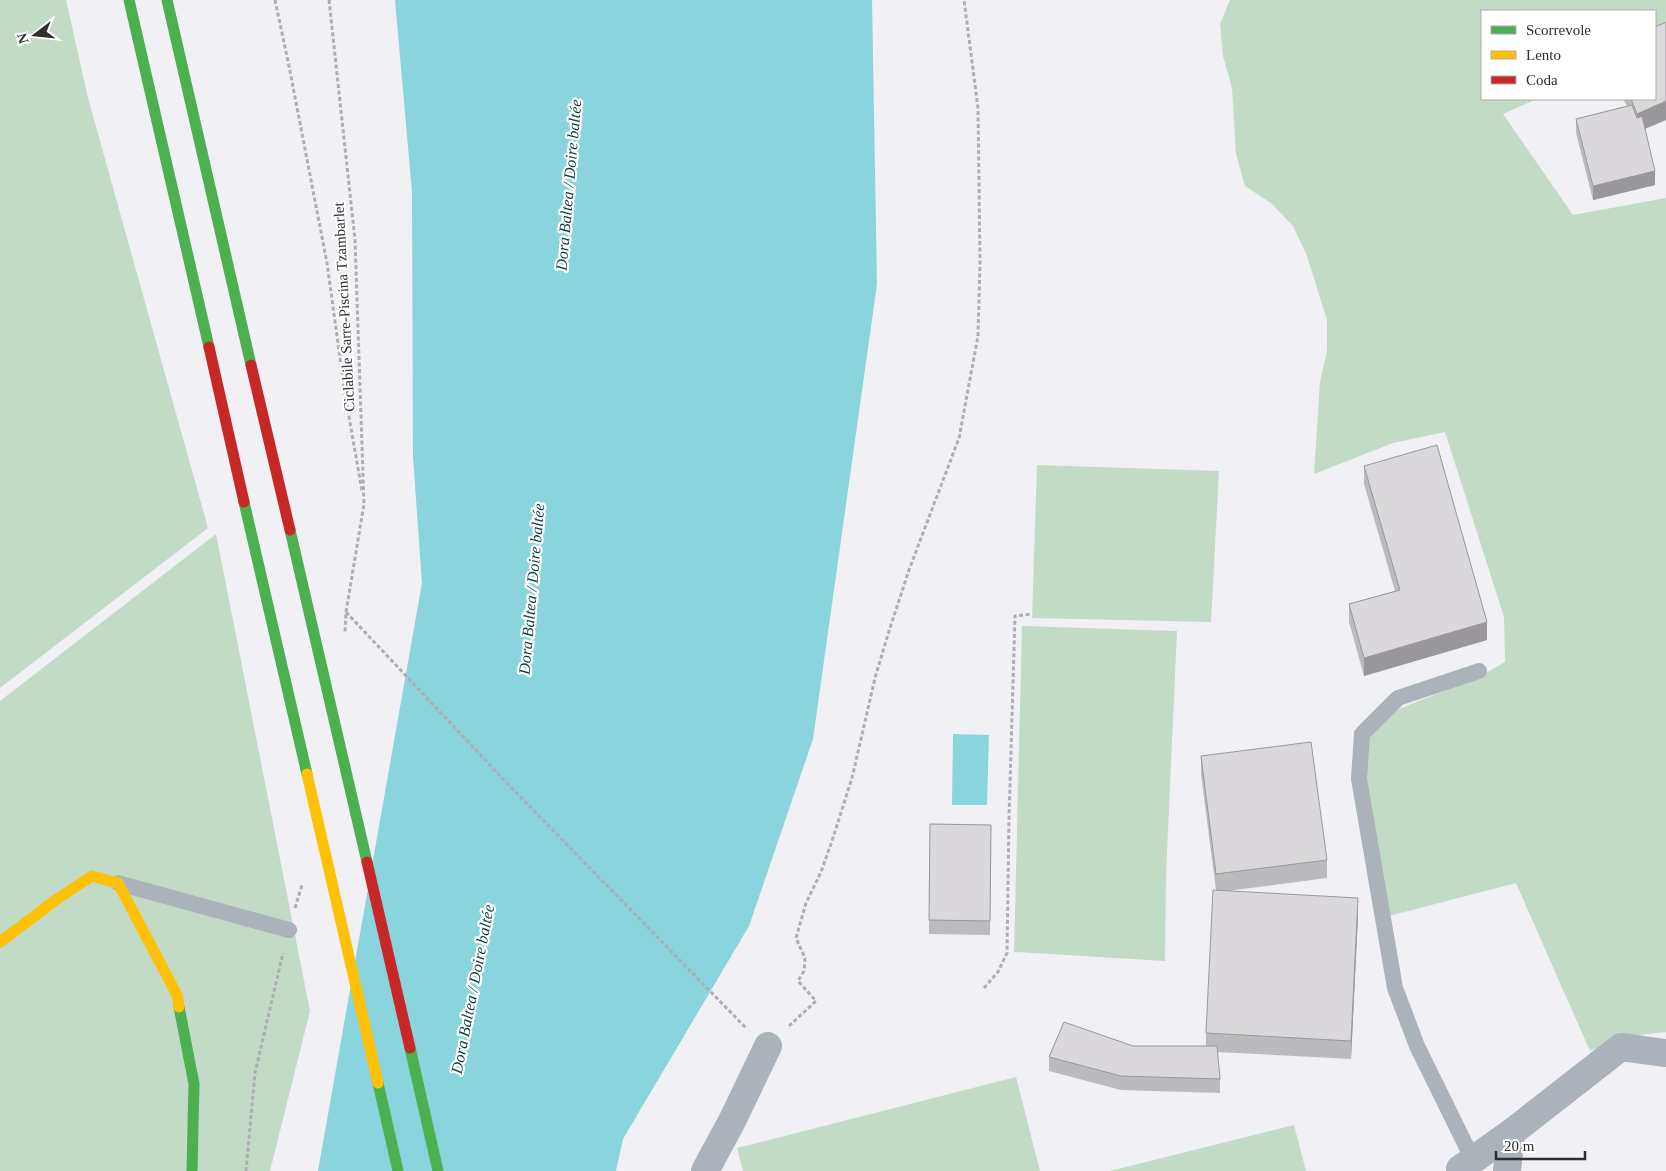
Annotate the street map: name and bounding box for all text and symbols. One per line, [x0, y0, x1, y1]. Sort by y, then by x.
north arrow [10, 10, 60, 60]
legend [1481, 10, 1656, 100]
text: Scorrevole [1526, 22, 1591, 38]
text: N [14, 32, 32, 45]
text: Lento [1526, 47, 1561, 63]
text: Coda [1526, 72, 1558, 88]
water label: Dora Baltea / Doire baltée [552, 99, 584, 272]
street label: Ciclabile Sarre-Piscina Tzambarlet [330, 201, 357, 412]
water label: Dora Baltea / Doire baltée [515, 503, 547, 676]
water label: Dora Baltea / Doire baltée [448, 903, 497, 1076]
scale bar [1496, 1128, 1585, 1160]
text: 20 m [1504, 1138, 1535, 1154]

